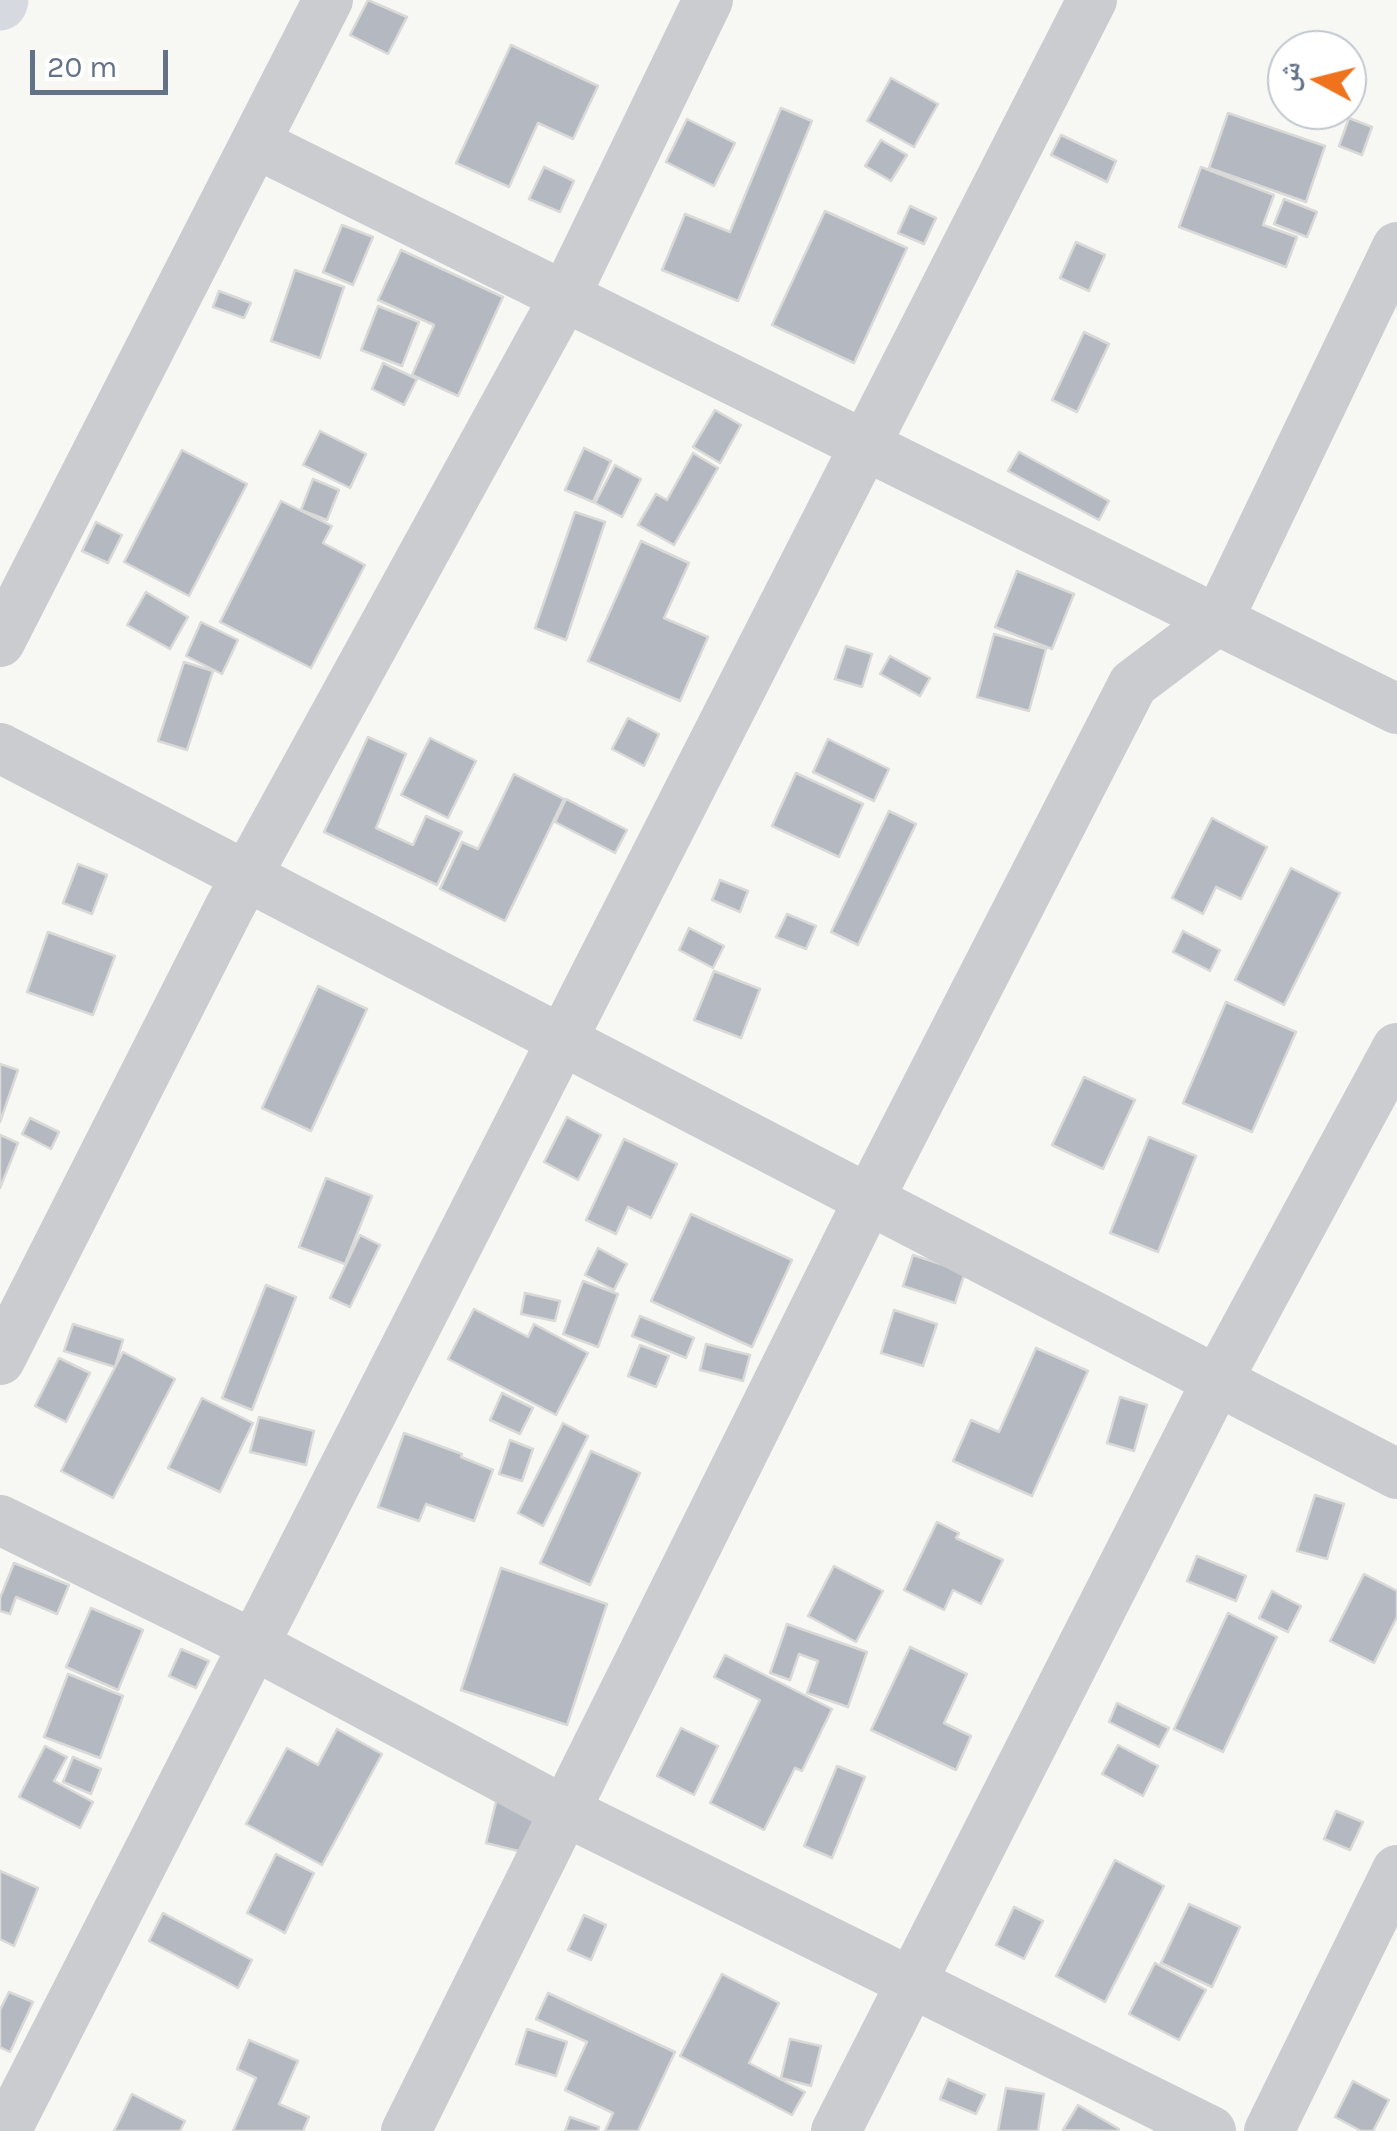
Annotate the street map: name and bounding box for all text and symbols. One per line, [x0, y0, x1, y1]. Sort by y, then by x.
scale bar [35, 30, 172, 92]
north arrow [1267, 30, 1367, 130]
text: 20 m [47, 49, 117, 85]
text: ش [1271, 60, 1307, 93]

